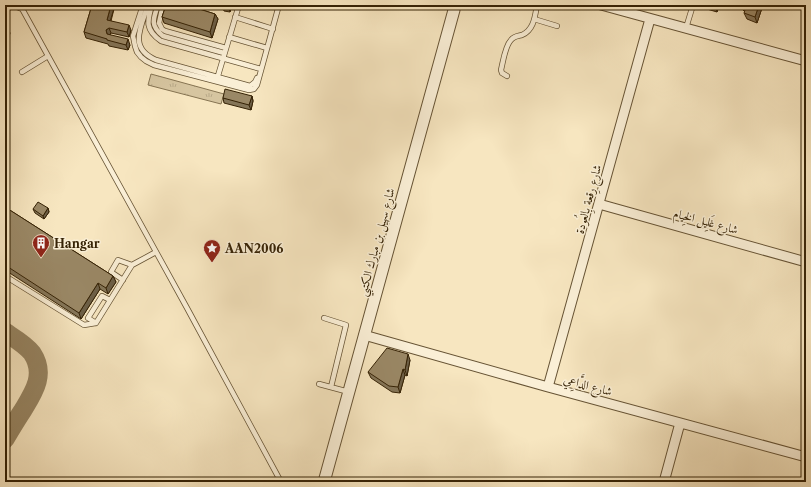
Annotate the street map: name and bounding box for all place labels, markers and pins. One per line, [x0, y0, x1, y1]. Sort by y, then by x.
building icon: Hangar [31, 233, 51, 258]
place label: Hangar [54, 236, 100, 251]
place icon: AAN2006 [202, 238, 222, 263]
place label: AAN2006 [224, 241, 284, 256]

